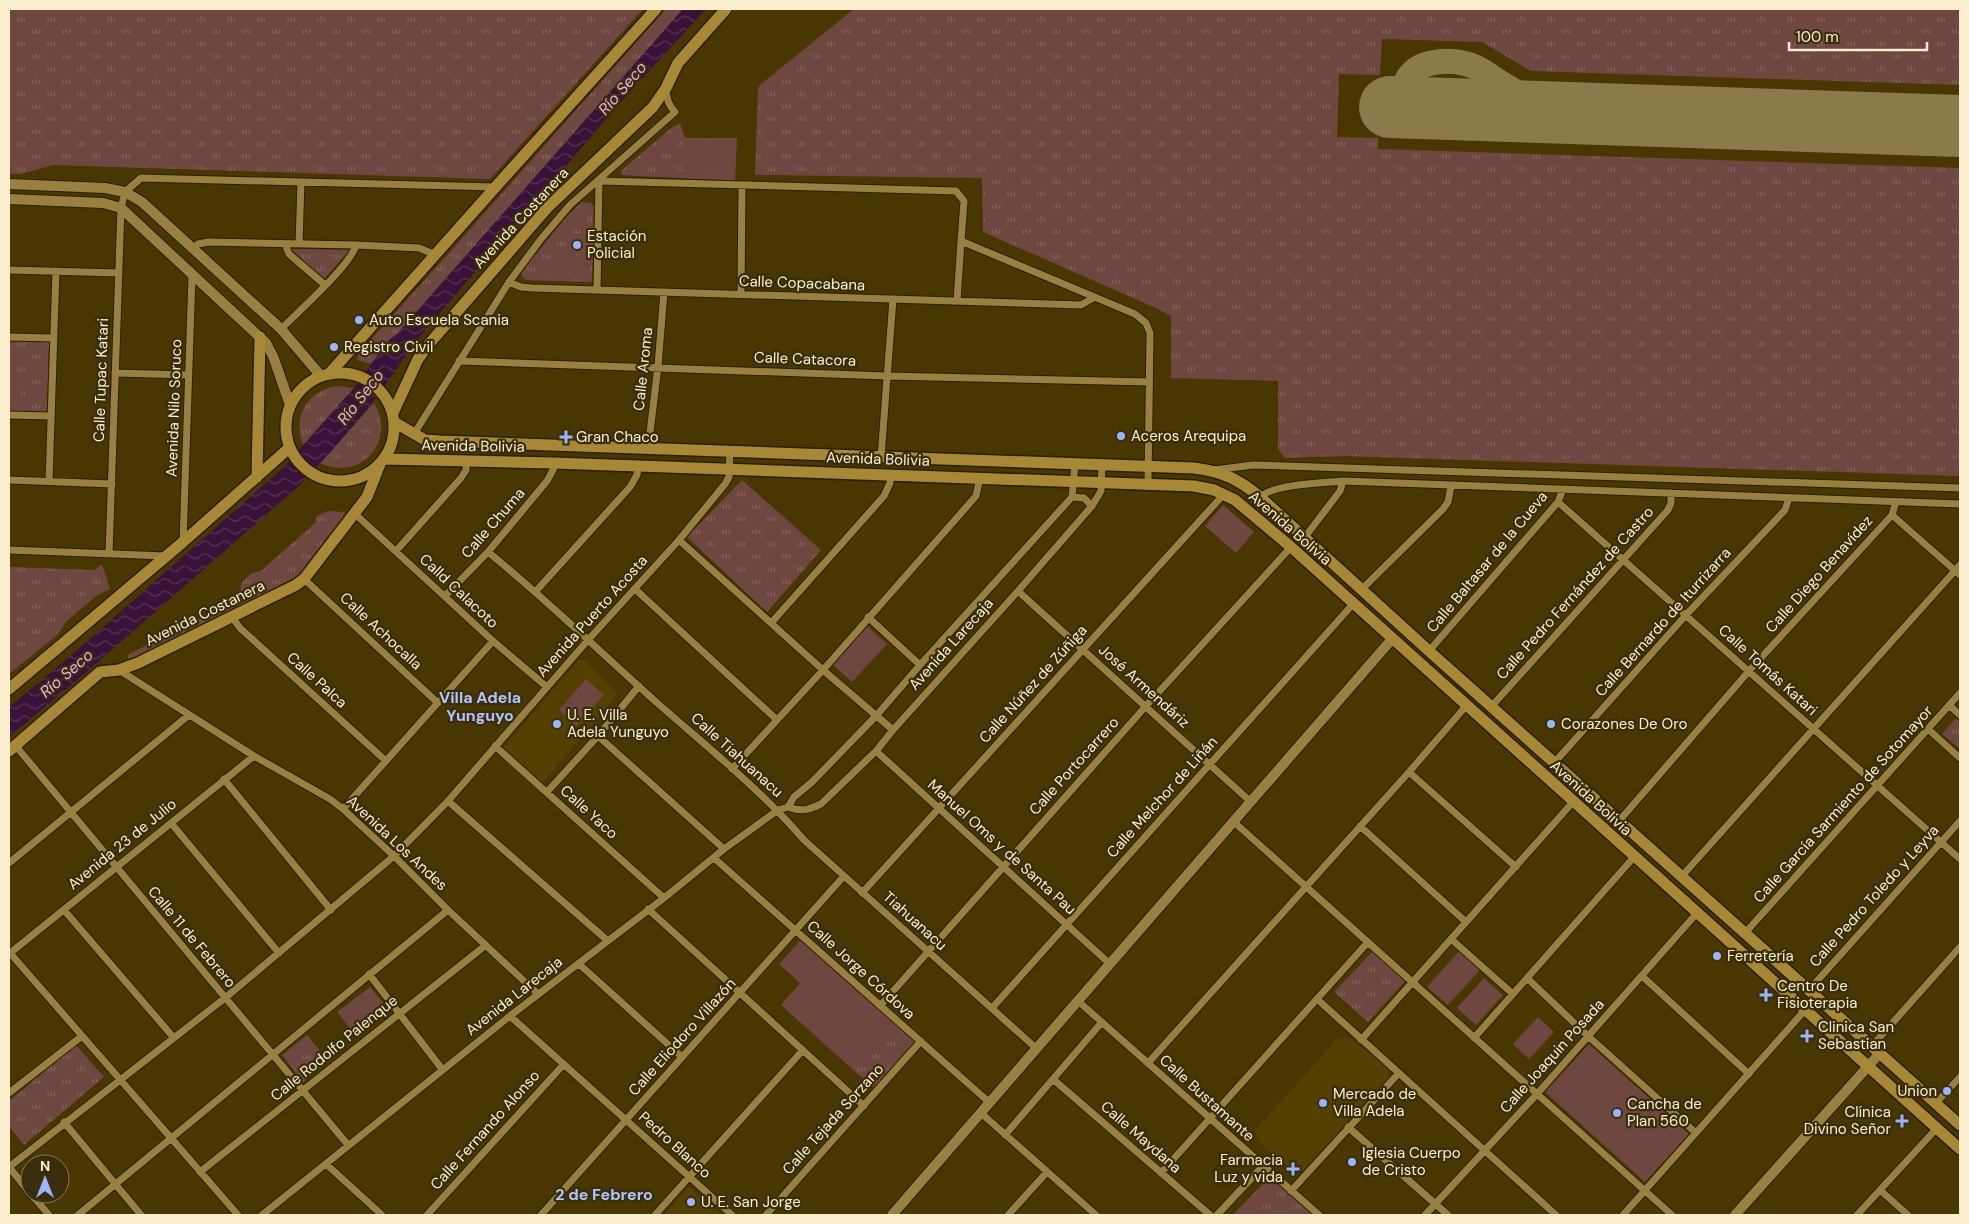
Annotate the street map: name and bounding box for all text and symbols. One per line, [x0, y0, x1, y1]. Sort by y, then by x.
scale bar [1789, 20, 1926, 52]
text: 100 m [1796, 27, 1839, 47]
water label: Río Seco [593, 57, 651, 119]
street label: Avenida Costanera [469, 163, 573, 273]
place label: Estación Policial [587, 226, 646, 263]
marker: Estación Policial [571, 239, 583, 251]
street label: Calle Copacabana [738, 271, 866, 295]
place label: Auto Escuela Scania [369, 310, 509, 330]
marker: Auto Escuela Scania [353, 314, 365, 326]
street label: Calle Tupac Katari [89, 318, 113, 442]
street label: Calle Aroma [629, 326, 657, 412]
place label: Registro Civil [344, 337, 433, 357]
street label: Avenida Nilo Soruco [162, 338, 186, 478]
marker: Registro Civil [328, 341, 340, 353]
street label: Calle Catacora [754, 347, 856, 371]
water label: Río Seco [332, 365, 388, 429]
place label: Aceros Arequipa [1131, 426, 1246, 446]
place label: Gran Chaco [576, 427, 659, 447]
marker: Aceros Arequipa [1115, 430, 1127, 442]
marker: Gran Chaco [560, 431, 572, 443]
street label: Avenida Bolivia [421, 435, 525, 457]
street label: Avenida Bolivia [826, 447, 930, 471]
street label: Calle Chuma [457, 483, 529, 563]
street label: Avenida Bolivia [1244, 486, 1336, 570]
street label: Calle Baltasar de la Cueva [1422, 487, 1552, 637]
street label: Calle Pedro Fernández de Castro [1492, 502, 1658, 684]
street label: Calle Diego Benavídez [1761, 511, 1877, 637]
street label: Calle Bernardo de Iturrizarra [1591, 543, 1735, 701]
street label: Calld Calacoto [415, 549, 503, 633]
street label: Avenida Puerto Acosta [532, 551, 652, 681]
street label: Avenida Costanera [142, 575, 268, 651]
street label: Calle Achocalla [336, 588, 426, 674]
street label: Avenida Larecaja [904, 594, 998, 694]
street label: Calle Tomás Katari [1714, 620, 1822, 720]
street label: Calle Núñez de Zúñiga [975, 621, 1091, 747]
street label: José Armendáriz [1094, 640, 1194, 732]
water label: Río Seco [35, 644, 97, 702]
street label: Calle Palca [283, 648, 351, 712]
district label: Villa Adela Yunguyo [439, 687, 521, 726]
street label: Calle García Sarmiento de Sotomayor [1749, 701, 1937, 907]
place label: U. E. Villa Adela Yunguyo [567, 705, 669, 742]
street label: Calle Tiahuanacu [687, 708, 787, 802]
street label: Calle Portocarrero [1025, 713, 1124, 819]
place label: Corazones De Oro [1561, 714, 1687, 734]
marker: U. E. Villa Adela Yunguyo [551, 718, 563, 730]
marker: Corazones De Oro [1545, 718, 1557, 730]
street label: Calle Melchor de Liñán [1102, 732, 1222, 862]
street label: Avenida Bolivia [1546, 756, 1636, 840]
street label: Manuel Oms y de Santa Pau [924, 775, 1080, 919]
street label: Calle Yaco [556, 781, 622, 843]
street label: Avenida Los Andes [342, 791, 452, 895]
street label: Avenida 23 de Julio [63, 794, 181, 894]
street label: Calle Pedro Toledo y Leyva [1805, 821, 1943, 971]
street label: Calle 11 de Febrero [144, 882, 241, 992]
street label: Tiahuanacu [879, 887, 951, 955]
street label: Calle Jorge Córdova [803, 916, 919, 1024]
place label: Ferretería [1727, 946, 1794, 966]
marker: Ferretería [1711, 950, 1723, 962]
street label: Avenida Larecaja [462, 952, 566, 1040]
street label: Calle Eliodoro Villazón [624, 974, 740, 1100]
place label: Centro De Fisioterapia [1777, 976, 1857, 1013]
marker: Centro De Fisioterapia [1759, 988, 1773, 1002]
street label: Calle Rodolfo Palenque [266, 990, 402, 1106]
street label: Calle Joaquin Posada [1495, 995, 1609, 1117]
place label: Clinica San Sebastian [1818, 1017, 1894, 1054]
marker: Clinica San Sebastian [1800, 1029, 1814, 1043]
street label: Calle Bustamante [1155, 1050, 1259, 1146]
street label: Calle Tejada Sorzano [778, 1059, 888, 1179]
street label: Calle Fernando Alonso [426, 1066, 544, 1194]
place label: Union [1897, 1081, 1937, 1101]
place label: Mercado de Villa Adela [1333, 1084, 1416, 1121]
marker: Union [1941, 1085, 1953, 1097]
place label: Cancha de Plan 560 [1627, 1094, 1702, 1131]
street label: Calle Maydana [1096, 1096, 1186, 1178]
marker: Mercado de Villa Adela [1317, 1097, 1329, 1109]
place label: Clínica Divino Señor [1804, 1102, 1891, 1139]
street label: Pedro Blanco [635, 1107, 716, 1183]
marker: Cancha de Plan 560 [1611, 1107, 1623, 1119]
marker: Clínica Divino Señor [1895, 1114, 1909, 1128]
place label: Iglesia Cuerpo de Cristo [1362, 1143, 1461, 1180]
place label: Farmacia Luz y vida [1214, 1150, 1283, 1187]
north arrow [20, 1154, 70, 1204]
marker: Iglesia Cuerpo de Cristo [1346, 1156, 1358, 1168]
text: N [40, 1157, 50, 1175]
marker: Farmacia Luz y vida [1287, 1163, 1299, 1175]
district label: 2 de Febrero [555, 1184, 653, 1205]
place label: U. E. San Jorge [701, 1192, 801, 1212]
marker: U. E. San Jorge [685, 1196, 697, 1208]

